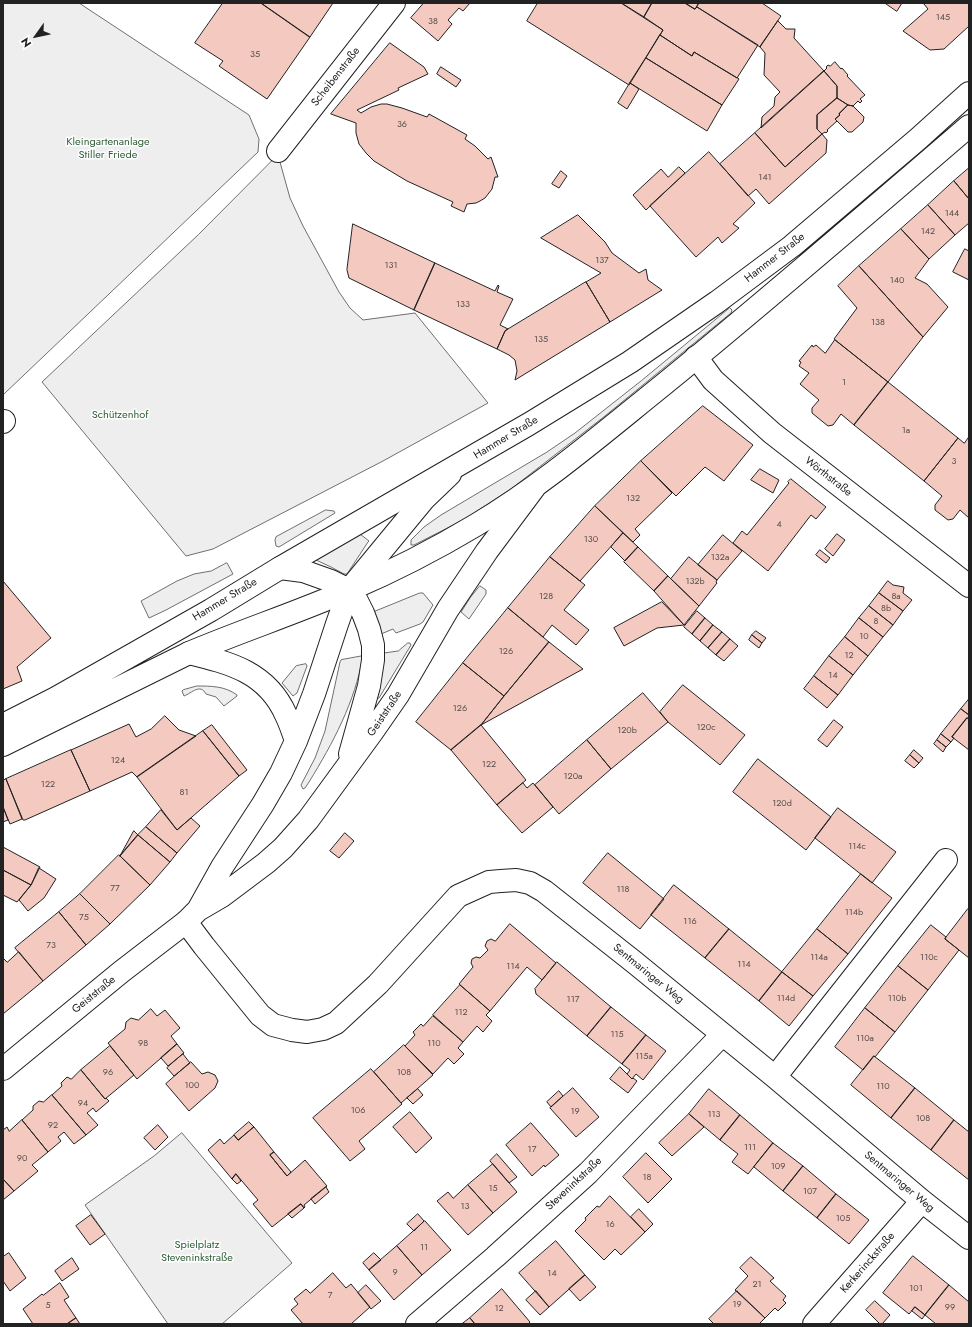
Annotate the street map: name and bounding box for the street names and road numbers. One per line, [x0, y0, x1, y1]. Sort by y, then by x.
street label: Scheibenstraße [309, 45, 363, 109]
street label: Hammer Straße [742, 230, 808, 286]
street label: Hammer Straße [471, 414, 541, 462]
street label: Wörthstraße [802, 454, 854, 500]
street label: Hammer Straße [190, 576, 260, 624]
street label: Geiststraße [365, 689, 405, 739]
street label: Sentmaringer Weg [610, 941, 686, 1007]
street label: Geiststraße [70, 973, 118, 1017]
street label: Sentmaringer Weg [861, 1149, 937, 1215]
street label: Steveninkstraße [543, 1155, 605, 1213]
street label: Kerkerinckstraße [838, 1230, 898, 1296]

